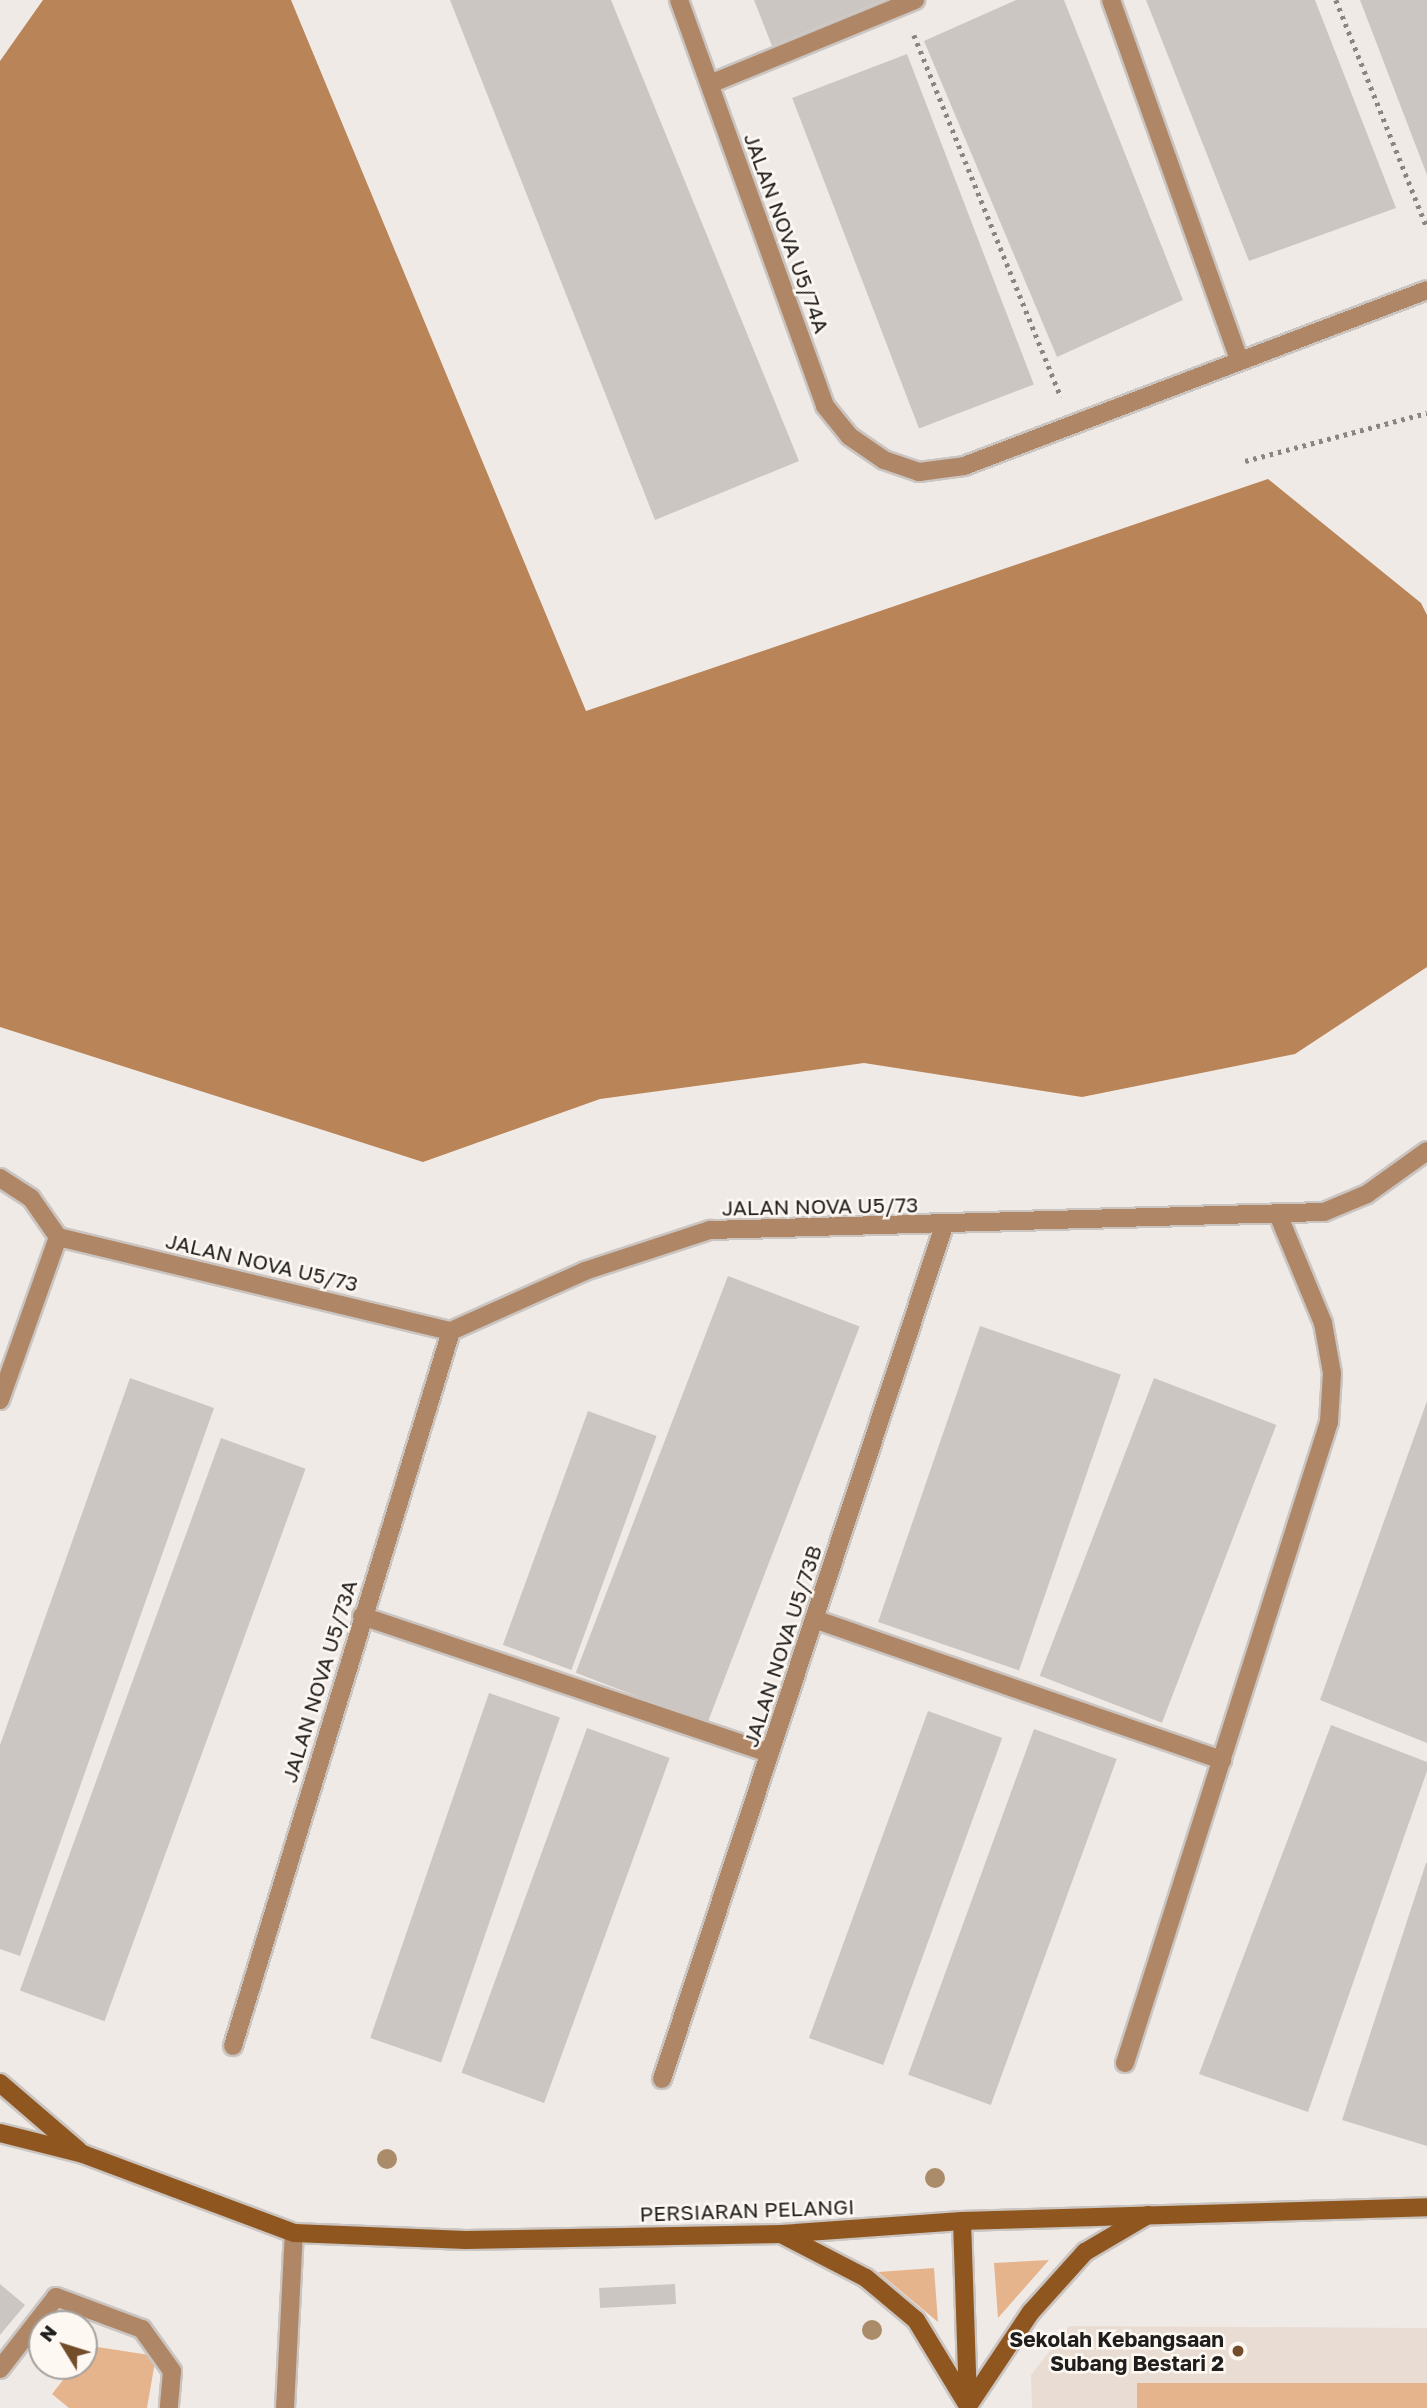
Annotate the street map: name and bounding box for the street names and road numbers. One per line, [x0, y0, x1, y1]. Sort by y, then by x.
street label: JALAN NOVA U5/74A [739, 129, 835, 337]
street label: JALAN NOVA U5/73 [722, 1192, 918, 1220]
street label: JALAN NOVA U5/73 [163, 1228, 361, 1296]
street label: JALAN NOVA U5/73B [737, 1542, 827, 1750]
street label: JALAN NOVA U5/73A [276, 1577, 362, 1785]
street label: PERSIARAN PELANGI [639, 2194, 855, 2226]

